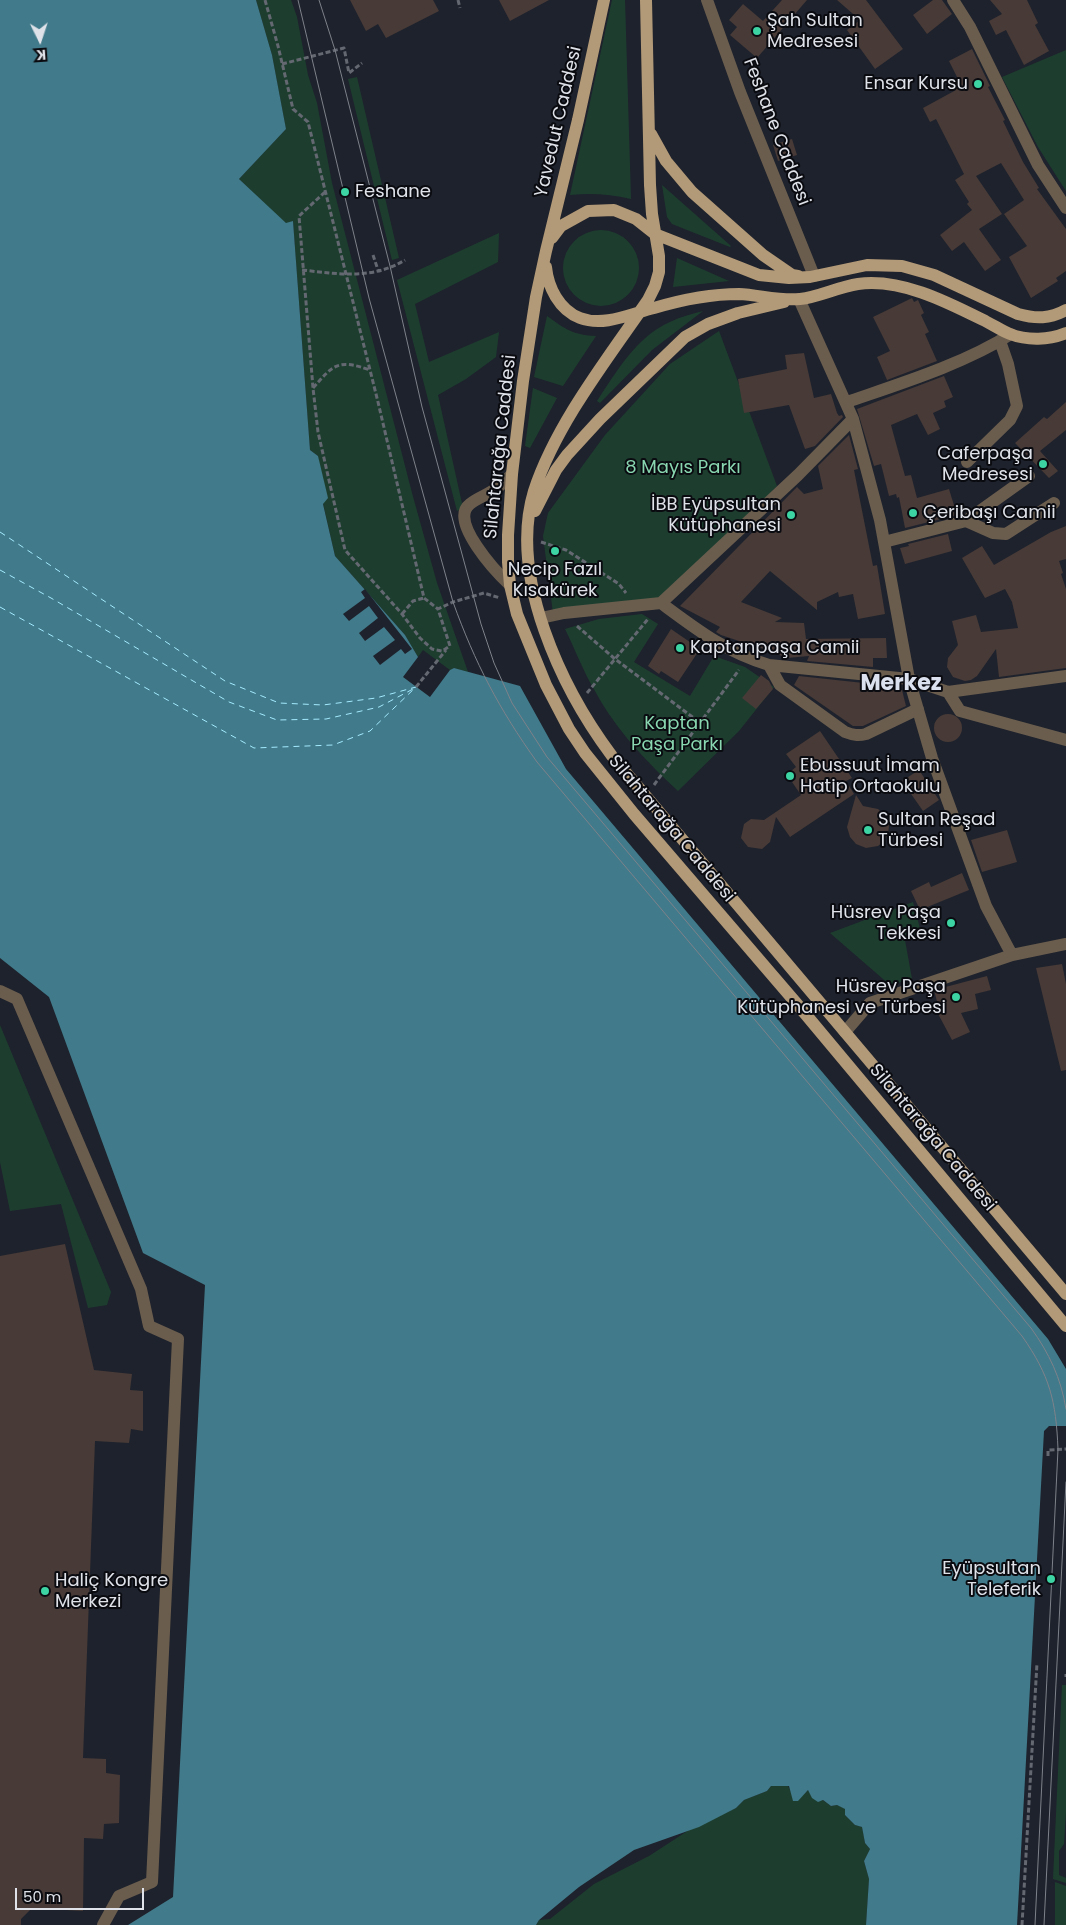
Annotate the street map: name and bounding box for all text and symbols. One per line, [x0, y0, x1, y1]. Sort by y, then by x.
place label: Şah Sultan Medresesi [767, 10, 863, 52]
north arrow [15, 15, 65, 65]
marker: Şah Sultan Medresesi [751, 25, 763, 37]
street label: Yavedut Caddesi [531, 44, 587, 200]
text: K [35, 45, 47, 65]
street label: Feshane Caddesi [738, 55, 814, 209]
place label: Ensar Kursu [864, 73, 968, 95]
marker: Ensar Kursu [972, 78, 984, 90]
place label: Feshane [355, 181, 431, 203]
marker: Feshane [339, 186, 351, 198]
street label: Silahtarağa Caddesi [481, 354, 521, 540]
place label: Caferpaşa Medresesi [937, 443, 1033, 486]
park label: 8 Mayıs Parkı [625, 457, 741, 479]
marker: Caferpaşa Medresesi [1037, 458, 1049, 470]
place label: İBB Eyüpsultan Kütüphanesi [651, 494, 781, 536]
place label: Çeribaşı Camii [923, 502, 1056, 524]
marker: Çeribaşı Camii [907, 507, 919, 519]
marker: İBB Eyüpsultan Kütüphanesi [785, 509, 797, 521]
marker: Necip Fazıl Kısakürek [549, 545, 561, 557]
place label: Necip Fazıl Kısakürek [508, 559, 602, 602]
place label: Kaptanpaşa Camii [690, 637, 860, 659]
marker: Kaptanpaşa Camii [674, 642, 686, 654]
district label: Merkez [860, 671, 942, 697]
park label: Kaptan Paşa Parkı [631, 713, 723, 756]
street label: Silahtarağa Caddesi [603, 751, 739, 907]
place label: Ebussuut İmam Hatip Ortaokulu [800, 755, 940, 798]
marker: Ebussuut İmam Hatip Ortaokulu [784, 770, 796, 782]
place label: Sultan Reşad Türbesi [878, 809, 995, 852]
marker: Sultan Reşad Türbesi [862, 824, 874, 836]
place label: Hüsrev Paşa Tekkesi [831, 902, 941, 944]
marker: Hüsrev Paşa Tekkesi [945, 917, 957, 929]
place label: Hüsrev Paşa Kütüphanesi ve Türbesi [737, 976, 946, 1019]
marker: Hüsrev Paşa Kütüphanesi ve Türbesi [950, 991, 962, 1003]
street label: Silahtarağa Caddesi [864, 1060, 1000, 1216]
place label: Eyüpsultan Teleferik [942, 1558, 1041, 1600]
place label: Haliç Kongre Merkezi [55, 1570, 168, 1612]
marker: Eyüpsultan Teleferik [1045, 1573, 1057, 1585]
marker: Haliç Kongre Merkezi [39, 1585, 51, 1597]
scale bar [18, 1878, 146, 1910]
text: 50 m [23, 1886, 61, 1907]

